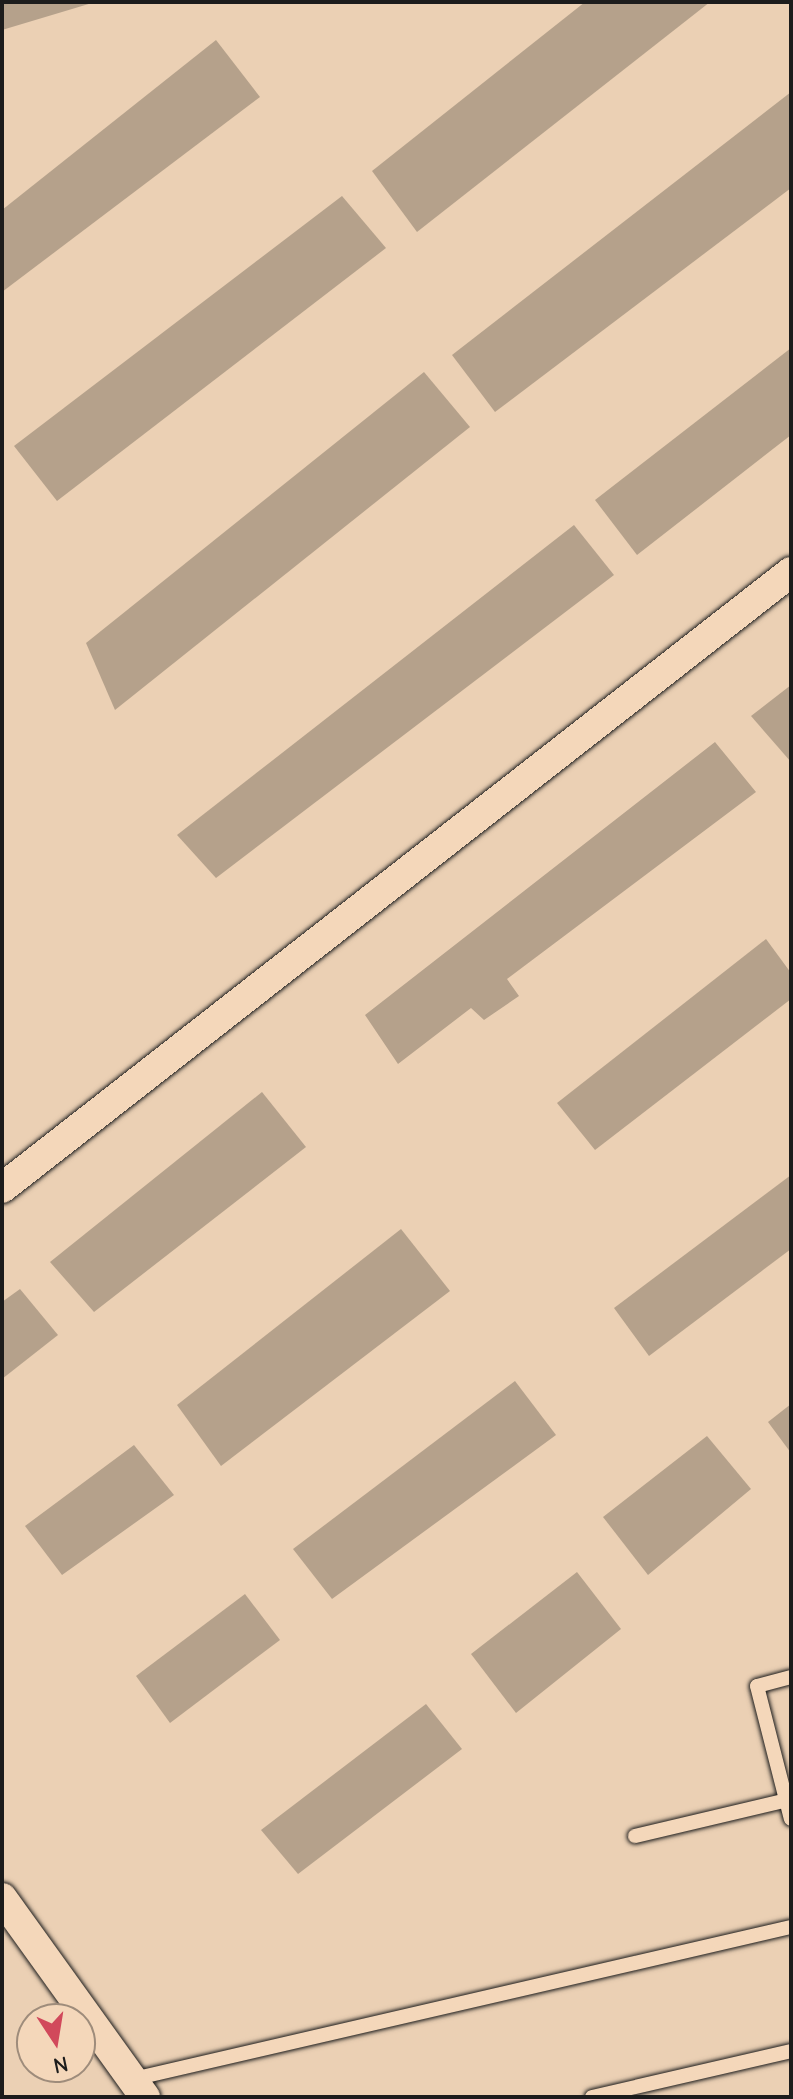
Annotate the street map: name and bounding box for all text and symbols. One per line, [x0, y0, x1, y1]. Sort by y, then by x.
north arrow [16, 2003, 96, 2083]
text: N [51, 2050, 70, 2079]

